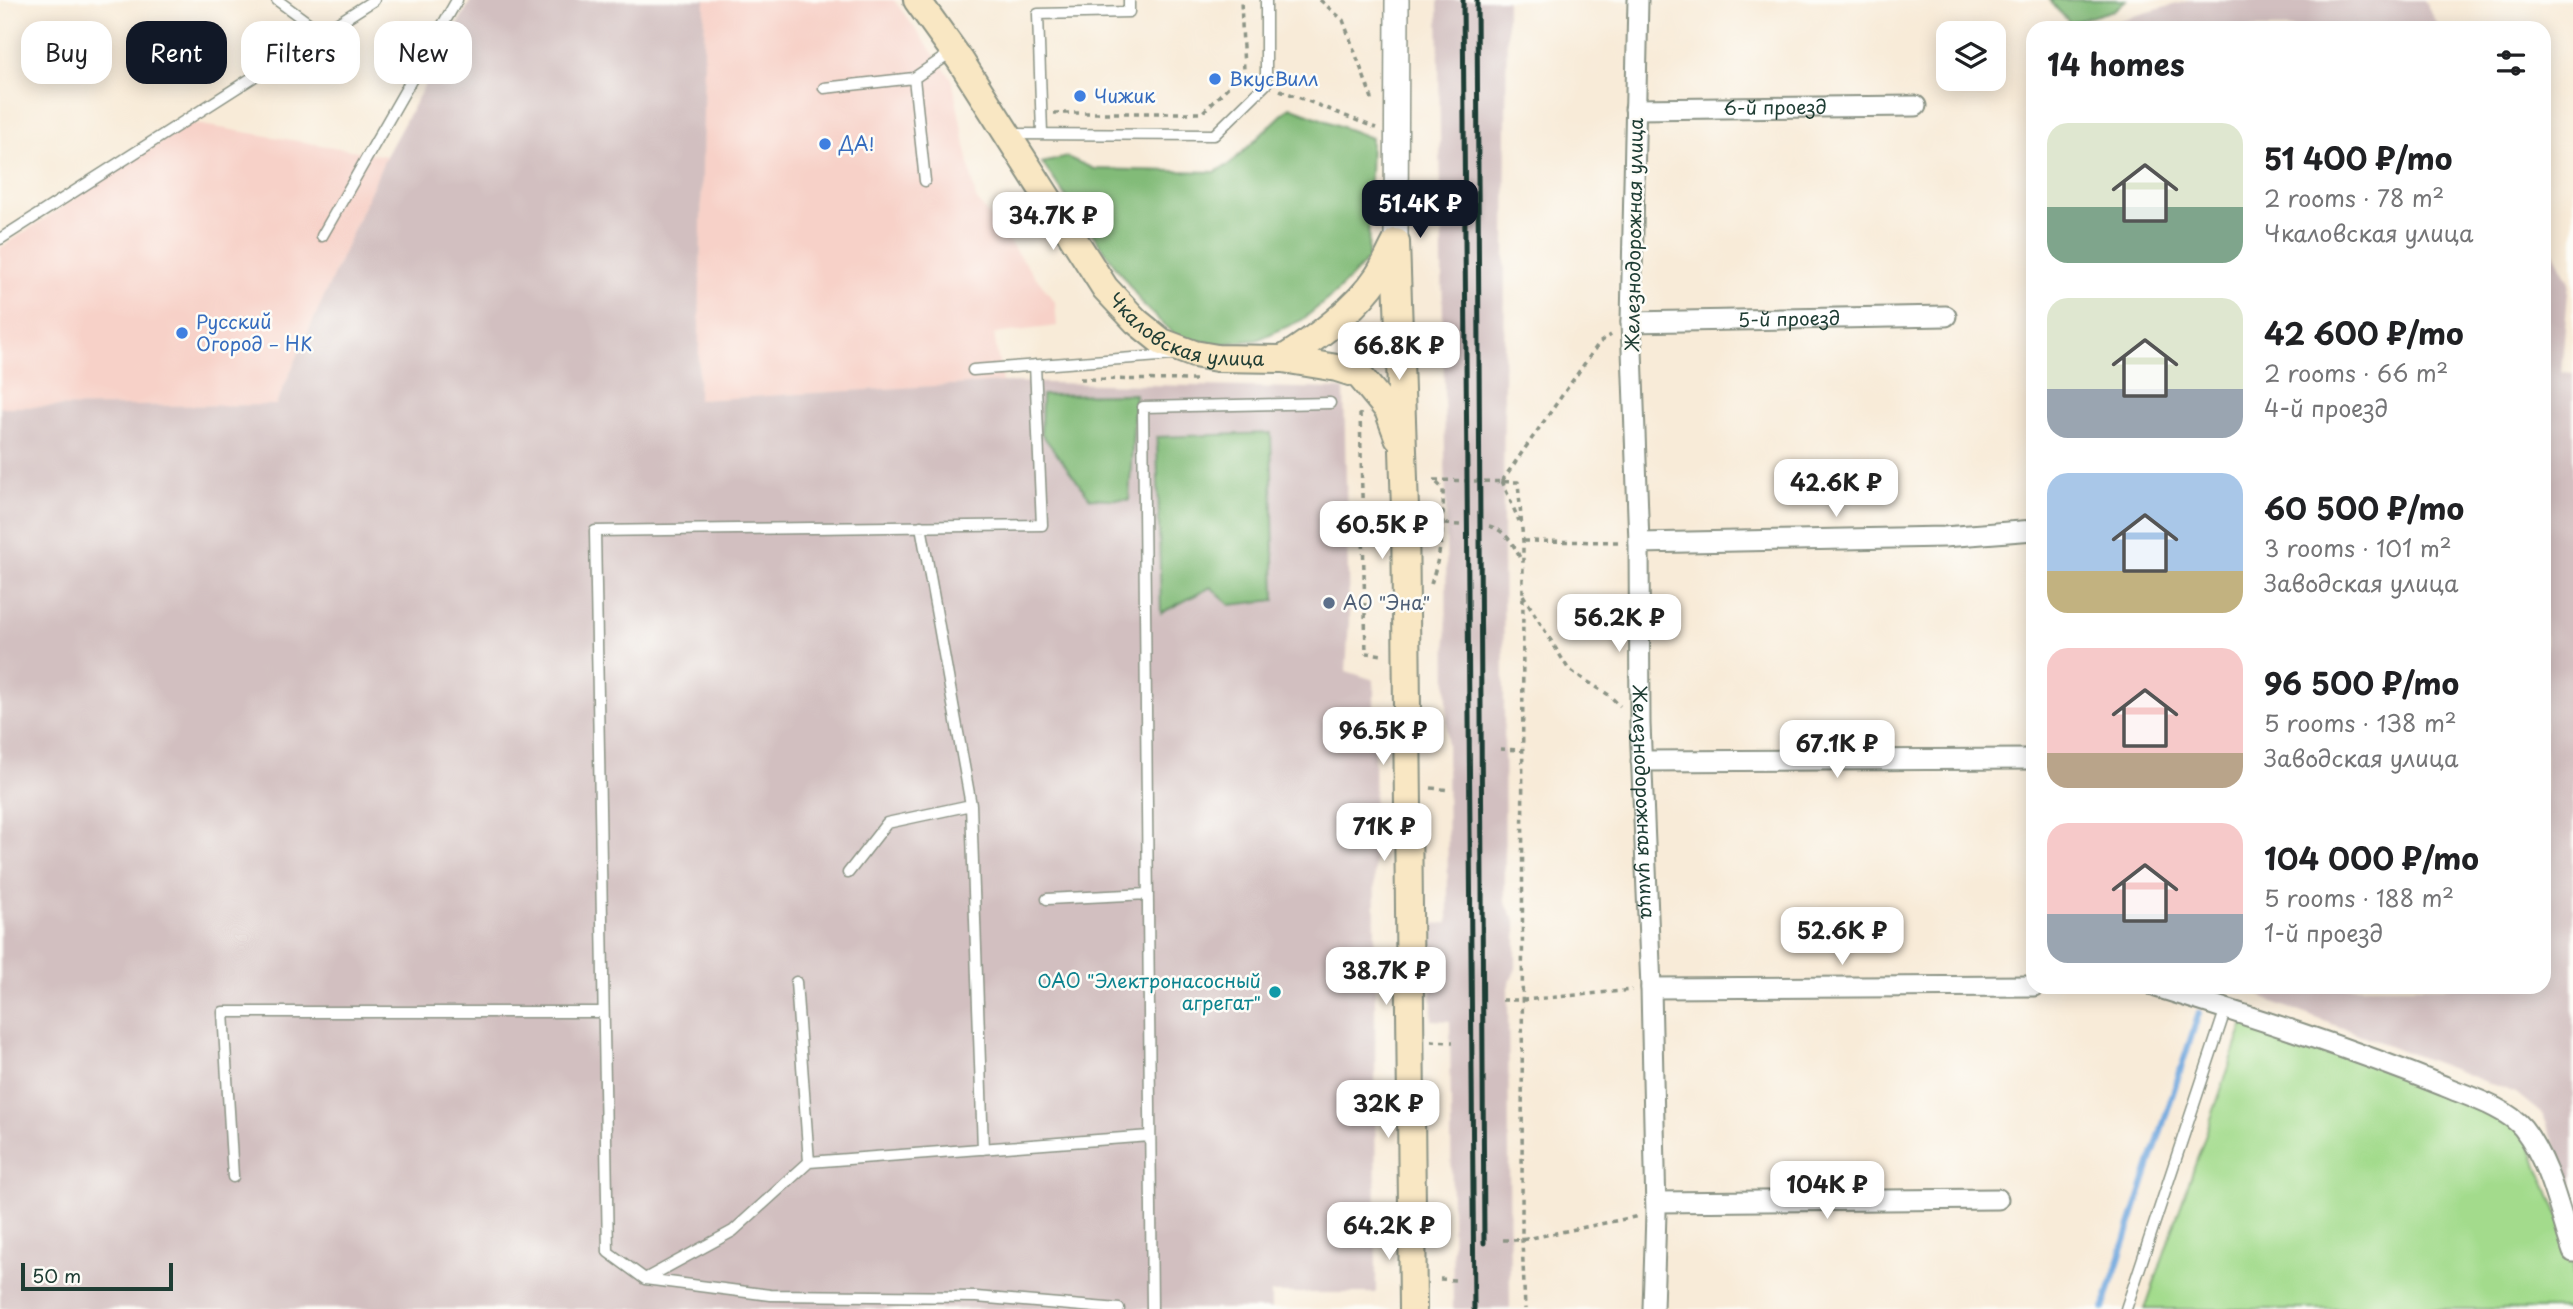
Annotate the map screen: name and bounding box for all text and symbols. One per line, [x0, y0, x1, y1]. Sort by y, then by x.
chip: Buy [21, 21, 112, 84]
chip: Rent [126, 21, 227, 84]
chip: Filters [241, 21, 360, 84]
chip: New [374, 21, 472, 84]
map controls [1936, 21, 2006, 91]
button: layers [1936, 21, 2006, 91]
text: 14 homes [2047, 41, 2185, 86]
icon: filters [2492, 44, 2530, 82]
place label: ВкусВилл [1229, 64, 1318, 92]
marker: ВкусВилл [1207, 71, 1223, 87]
place label: Чижик [1094, 81, 1156, 109]
marker: Чижик [1072, 88, 1088, 104]
street label: 6-й проезд [1723, 92, 1827, 121]
street label: Железнодорожная улица [1617, 118, 1649, 352]
place label: ДА! [838, 129, 874, 157]
text: 51 400 ₽/mo [2264, 135, 2452, 180]
marker: ДА! [817, 136, 833, 152]
icon: home [2103, 151, 2187, 235]
pin: 51.4K ₽ [1355, 180, 1485, 240]
text: 2 rooms · 78 m² [2264, 180, 2444, 215]
text: 51.4K ₽ [1378, 185, 1462, 220]
pin: 34.7K ₽ [988, 192, 1118, 252]
text: 34.7K ₽ [1009, 197, 1097, 232]
text: Чкаловская улица [2264, 215, 2473, 250]
street label: Чкаловская улица [1103, 285, 1265, 372]
street label: 5-й проезд [1738, 303, 1840, 333]
place label: Русский Огород – НК [196, 307, 312, 357]
text: 42 600 ₽/mo [2264, 310, 2464, 355]
pin: 66.8K ₽ [1334, 322, 1464, 382]
marker: Русский Огород – НК [174, 325, 190, 341]
icon: home [2103, 326, 2187, 410]
text: 66.8K ₽ [1354, 327, 1444, 362]
text: 2 rooms · 66 m² [2264, 355, 2448, 390]
text: 4-й проезд [2264, 390, 2388, 425]
pin: 42.6K ₽ [1771, 460, 1901, 519]
text: 42.6K ₽ [1790, 464, 1882, 499]
text: 60 500 ₽/mo [2264, 485, 2464, 530]
icon: home [2103, 501, 2187, 585]
pin: 60.5K ₽ [1317, 502, 1447, 561]
text: 60.5K ₽ [1336, 506, 1428, 541]
text: 3 rooms · 101 m² [2264, 530, 2452, 565]
text: Заводская улица [2264, 565, 2459, 600]
place label: АО "Эна" [1343, 588, 1430, 616]
pin: 56.2K ₽ [1554, 594, 1684, 654]
marker: АО "Эна" [1321, 595, 1337, 611]
text: 56.2K ₽ [1573, 599, 1665, 634]
text: 96 500 ₽/mo [2264, 660, 2459, 705]
icon: home [2103, 676, 2187, 760]
street label: Железнодорожная улица [1627, 684, 1663, 919]
text: 5 rooms · 138 m² [2264, 705, 2457, 740]
pin: 96.5K ₽ [1318, 708, 1448, 767]
text: 96.5K ₽ [1339, 712, 1427, 747]
pin: 67.1K ₽ [1772, 720, 1902, 780]
text: 67.1K ₽ [1796, 725, 1878, 760]
text: Заводская улица [2264, 740, 2459, 775]
pin: 71K ₽ [1335, 804, 1433, 863]
text: 71K ₽ [1352, 808, 1416, 843]
text: 104 000 ₽/mo [2264, 835, 2479, 880]
icon: home [2103, 851, 2187, 935]
text: 5 rooms · 188 m² [2264, 880, 2454, 915]
pin: 52.6K ₽ [1777, 908, 1907, 967]
text: 52.6K ₽ [1797, 912, 1887, 947]
text: 1-й проезд [2264, 915, 2383, 950]
pin: 38.7K ₽ [1321, 948, 1451, 1007]
text: 38.7K ₽ [1342, 952, 1430, 987]
place label: ОАО "Электронасосный агрегат" [1037, 966, 1261, 1016]
marker: ОАО "Электронасосный агрегат" [1267, 984, 1283, 1000]
pin: 32K ₽ [1339, 1080, 1437, 1140]
text: 32K ₽ [1352, 1085, 1424, 1120]
pin: 104K ₽ [1770, 1162, 1884, 1221]
text: 104K ₽ [1786, 1166, 1868, 1201]
pin: 64.2K ₽ [1324, 1202, 1454, 1262]
text: 64.2K ₽ [1343, 1207, 1435, 1242]
scale bar [21, 1260, 173, 1292]
text: 50 m [32, 1261, 81, 1289]

